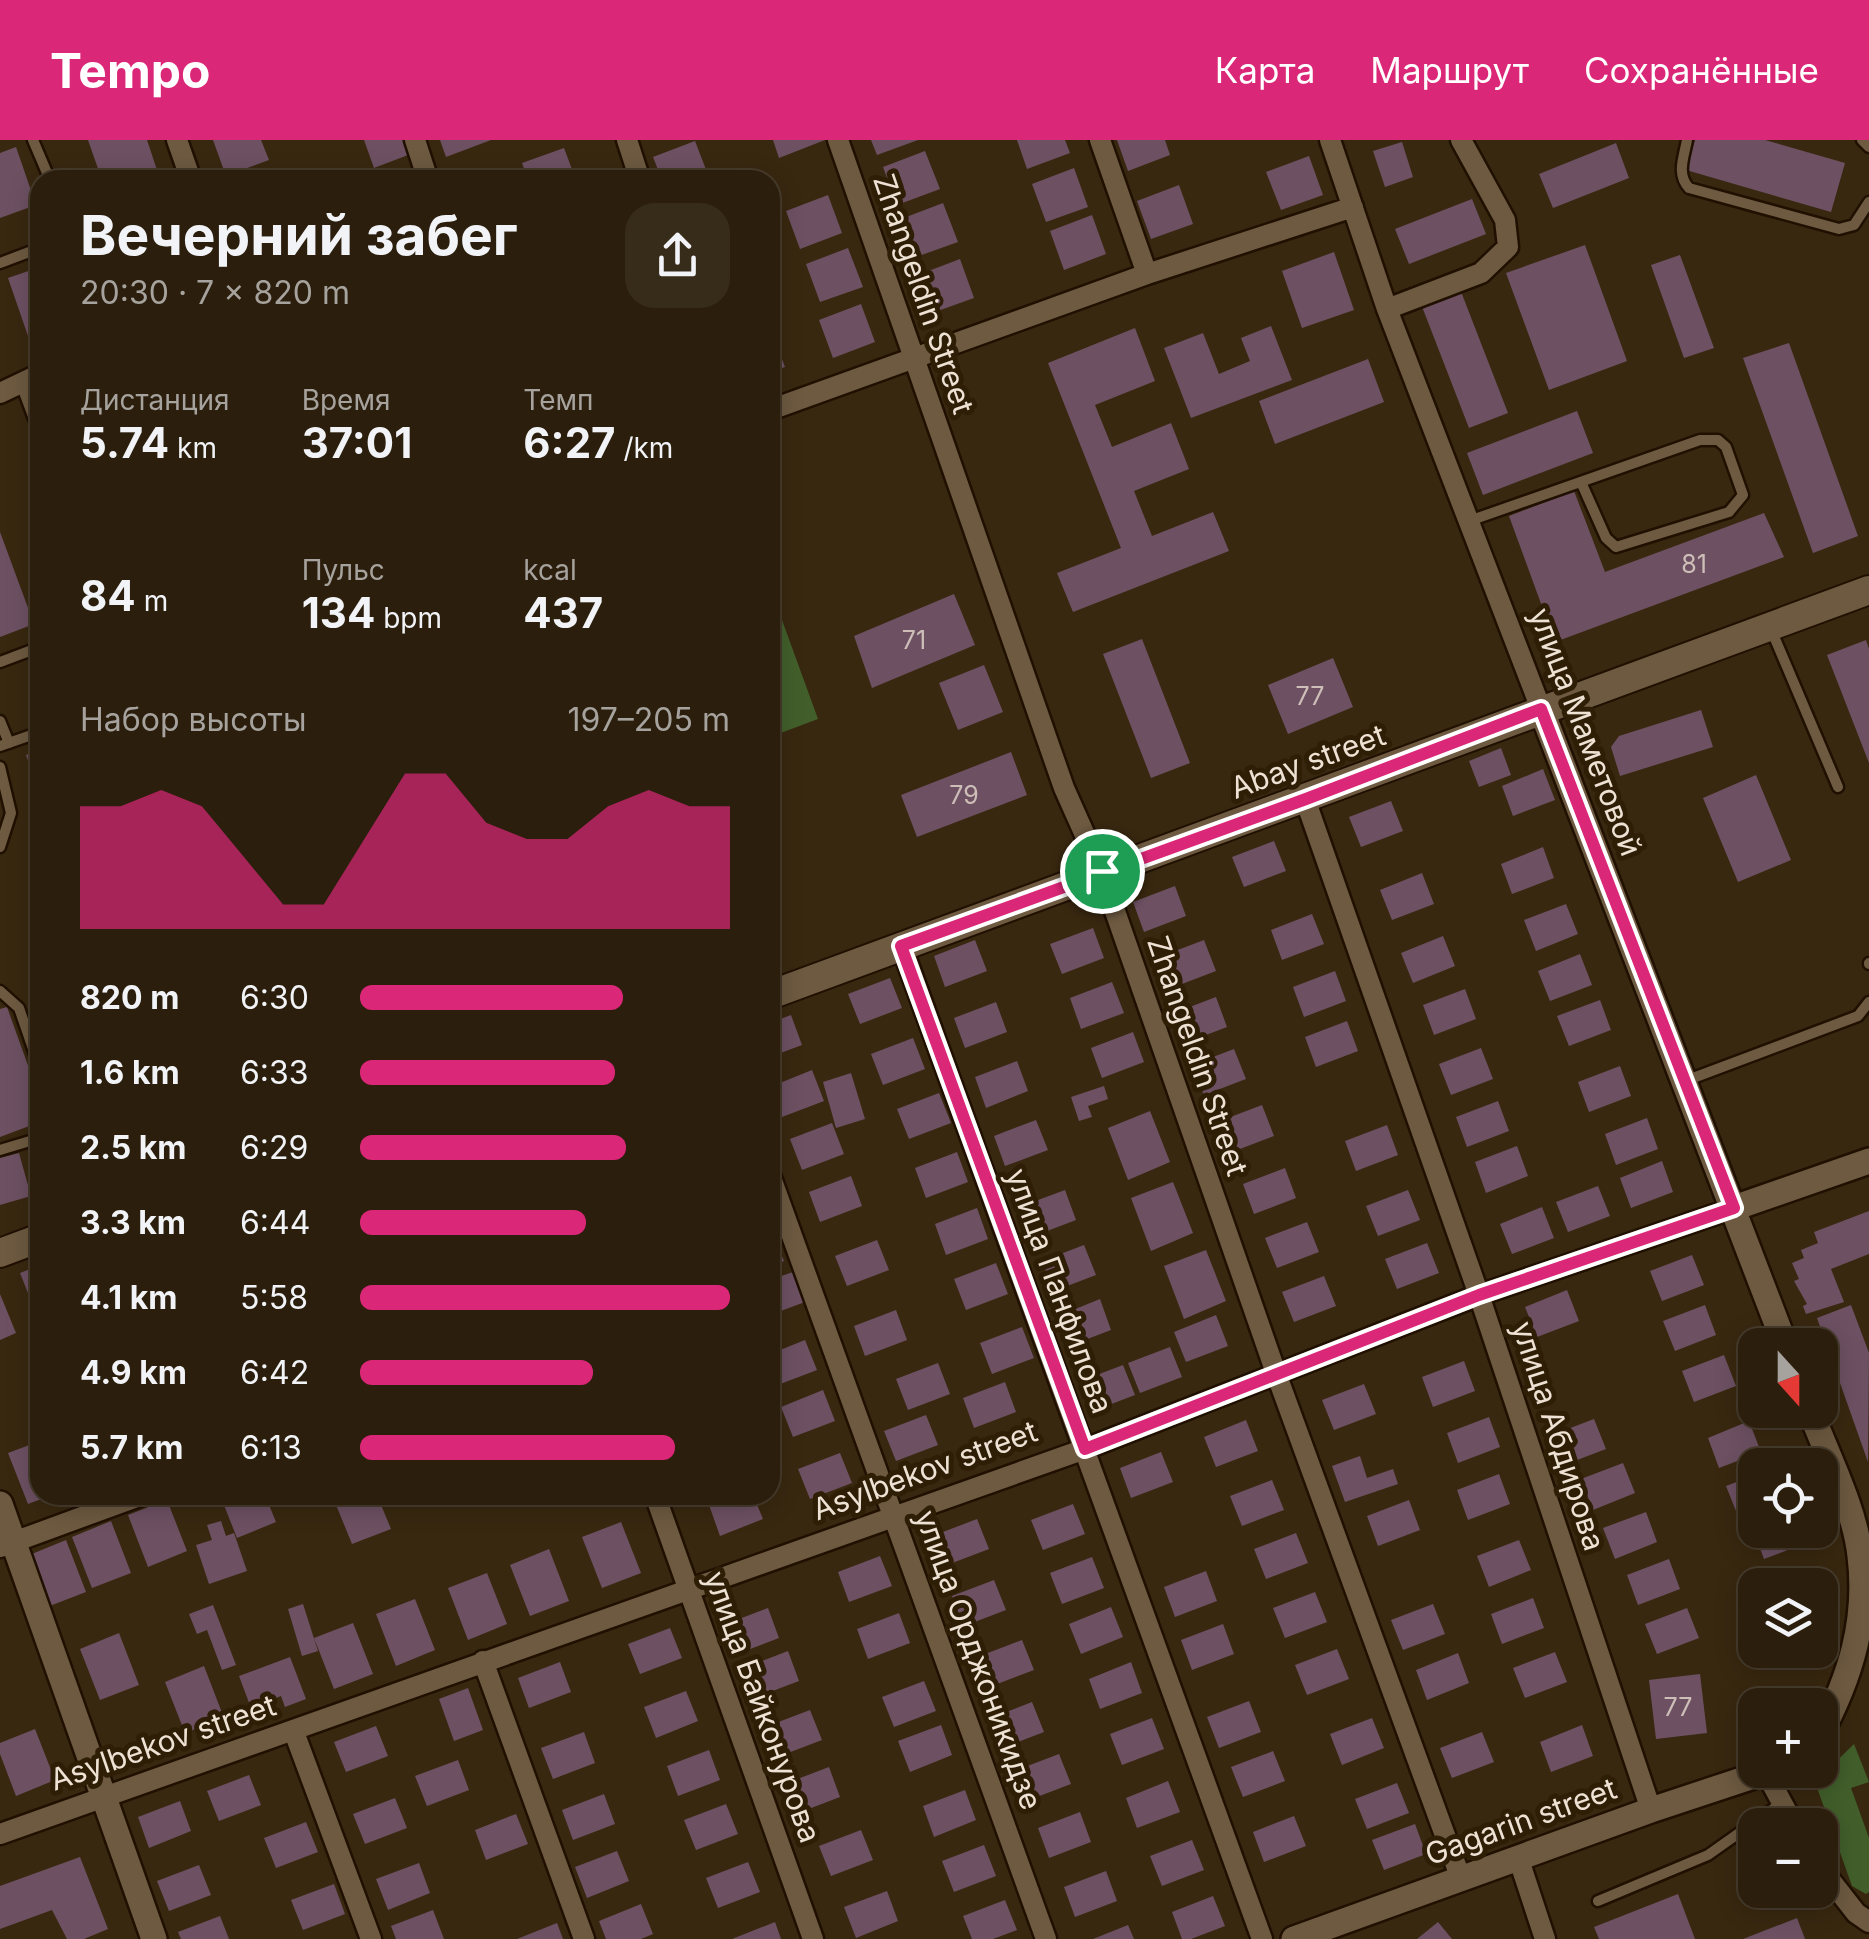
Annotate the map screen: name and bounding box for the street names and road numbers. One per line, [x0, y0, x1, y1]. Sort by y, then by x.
street label: Zhangeldin Street [866, 169, 982, 418]
street label: улица Маметовой [1522, 603, 1650, 861]
street label: Abay street [1225, 716, 1390, 806]
street label: Zhangeldin Street [1140, 931, 1256, 1180]
street label: улица Панфилова [999, 1163, 1121, 1418]
street label: улица Абдирова [1505, 1317, 1613, 1555]
street label: Asylbekov street [807, 1413, 1042, 1527]
street label: улица Орджоникидзе [908, 1505, 1050, 1814]
street label: улица Байконурова [697, 1566, 829, 1847]
street label: Asylbekov street [45, 1686, 280, 1798]
street label: Gagarin street [1420, 1770, 1621, 1872]

